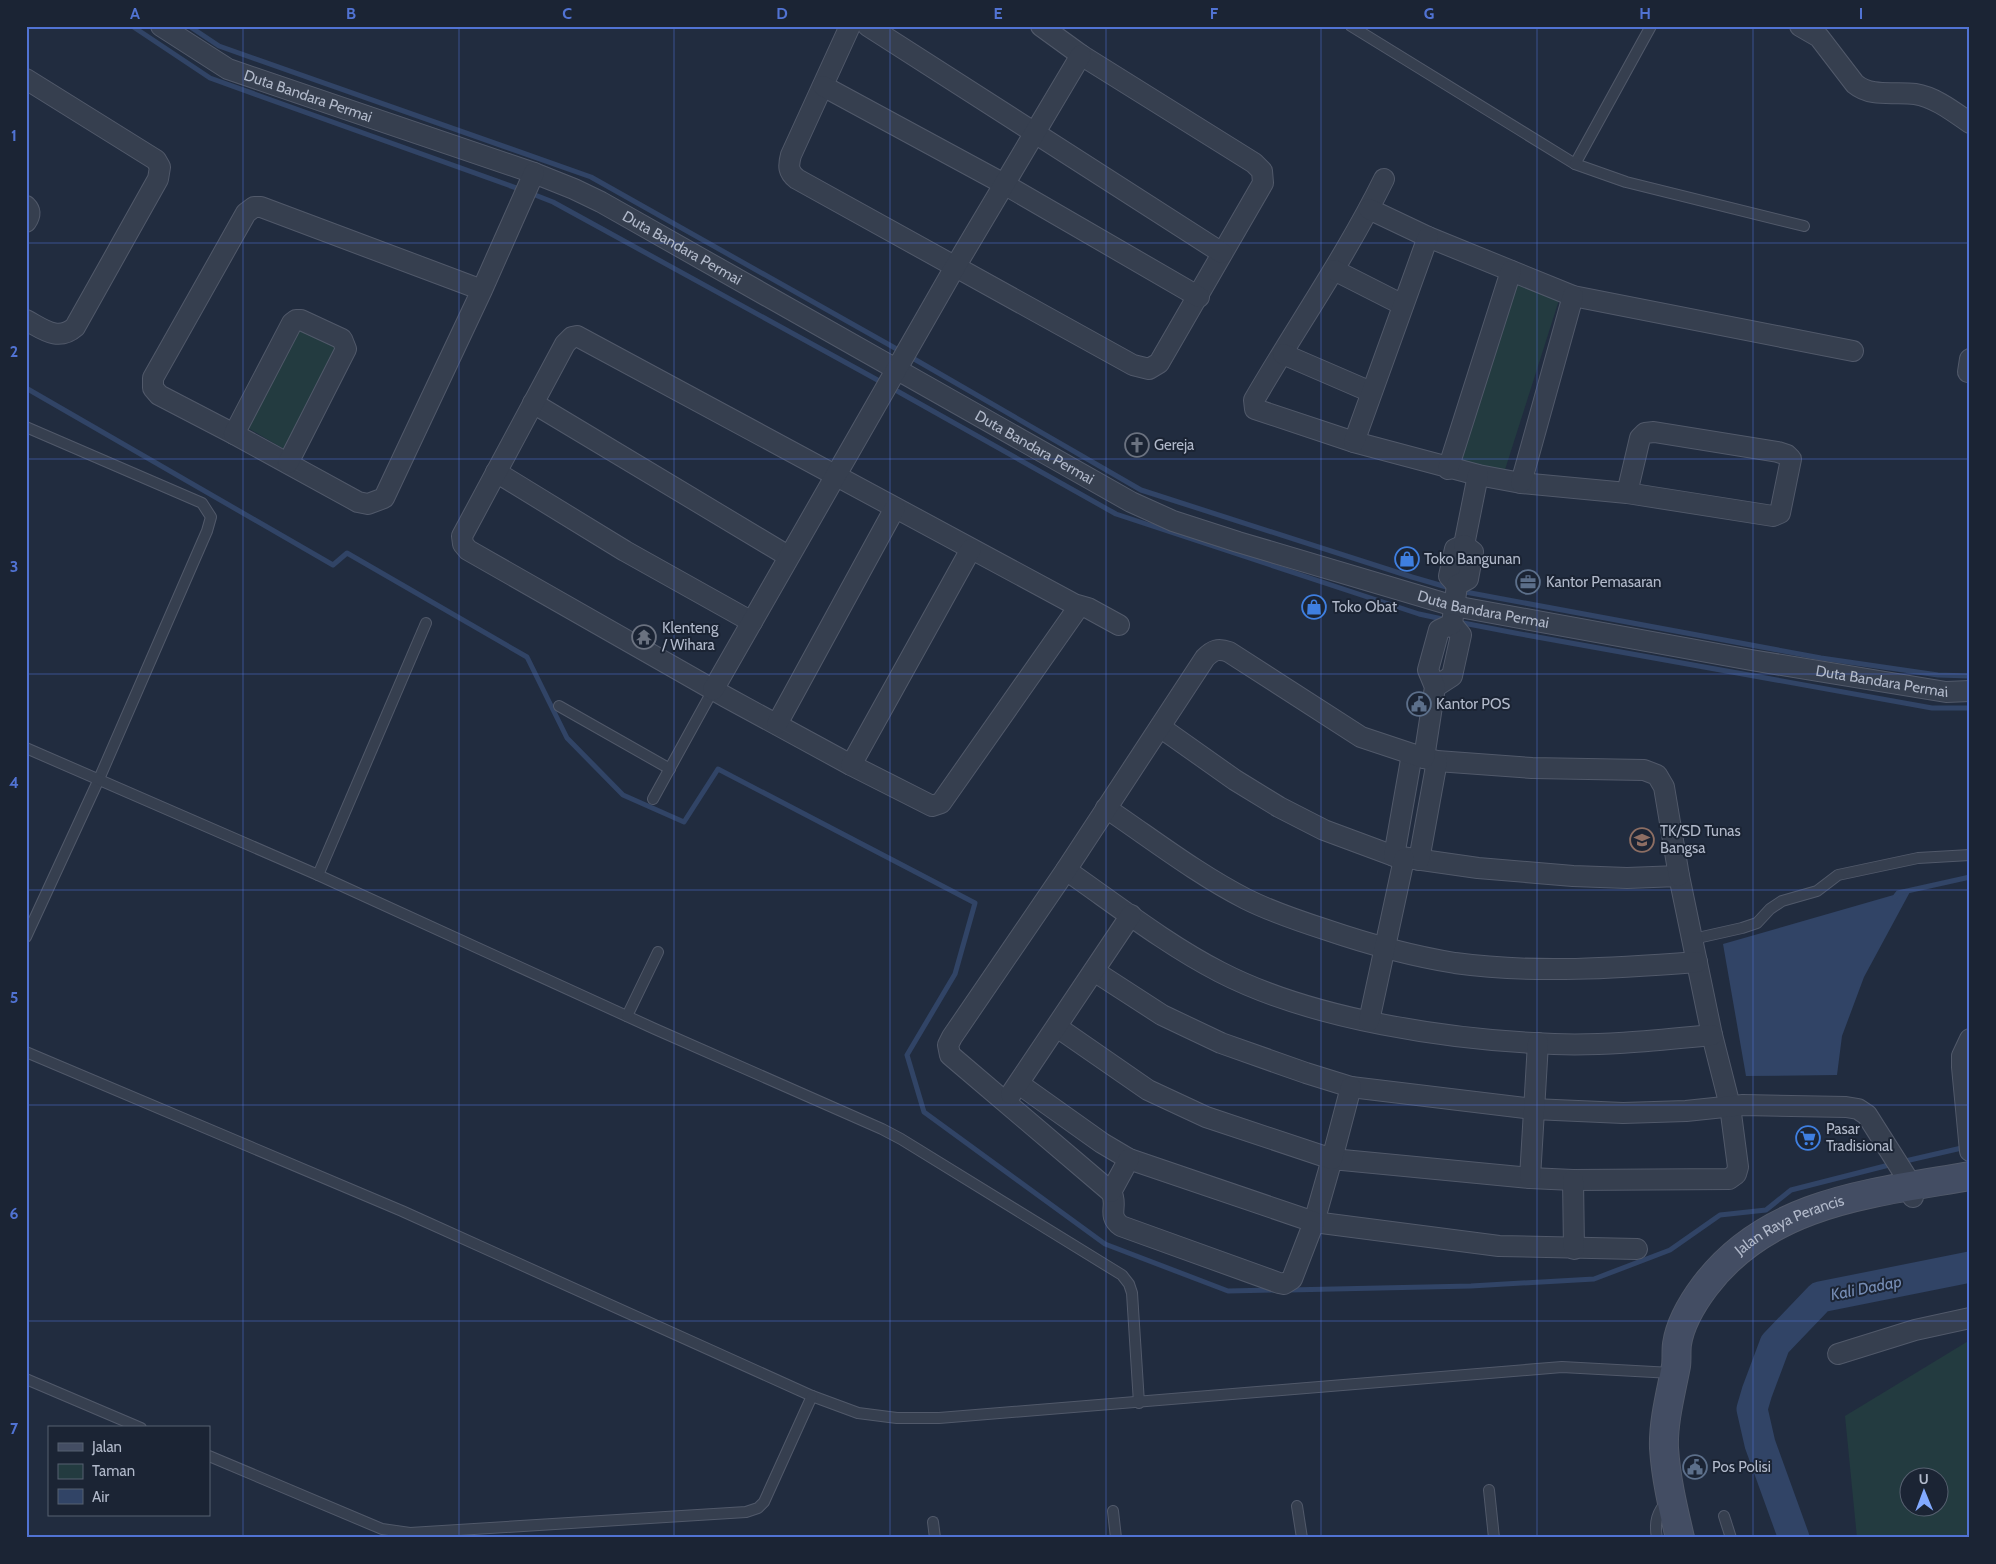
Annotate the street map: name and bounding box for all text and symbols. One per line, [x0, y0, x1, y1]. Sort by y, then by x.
text: A [130, 4, 140, 23]
text: B [346, 4, 356, 23]
text: C [562, 4, 572, 23]
text: D [776, 4, 788, 23]
text: E [993, 4, 1003, 23]
text: F [1210, 4, 1219, 23]
text: G [1424, 4, 1434, 23]
text: H [1639, 4, 1651, 23]
text: I [1859, 4, 1863, 23]
street label: Duta Bandara Permai [242, 66, 374, 126]
text: 1 [11, 126, 17, 145]
street label: Duta Bandara Permai [619, 207, 745, 289]
text: 2 [10, 342, 18, 361]
street label: Duta Bandara Permai [972, 407, 1097, 488]
church icon: Gereja [1124, 432, 1150, 458]
place label: Gereja [1154, 436, 1195, 454]
shop icon: Toko Bangunan [1394, 546, 1420, 572]
place label: Toko Bangunan [1424, 550, 1521, 568]
text: 3 [10, 557, 18, 576]
office icon: Kantor Pemasaran [1515, 569, 1541, 595]
place label: Kantor Pemasaran [1546, 573, 1661, 591]
street label: Duta Bandara Permai [1415, 587, 1551, 632]
shop icon: Toko Obat [1301, 594, 1327, 620]
place label: Toko Obat [1332, 598, 1397, 616]
place label: Klenteng / Wihara [661, 619, 719, 654]
temple icon: Klenteng / Wihara [631, 624, 657, 650]
street label: Duta Bandara Permai [1814, 662, 1948, 701]
public building icon: Kantor POS [1406, 691, 1432, 717]
place label: Kantor POS [1436, 695, 1510, 713]
text: 4 [9, 773, 19, 792]
place label: TK/SD Tunas Bangsa [1660, 822, 1741, 857]
school or university icon: TK/SD Tunas Bangsa [1629, 827, 1655, 853]
text: 5 [10, 988, 18, 1007]
place label: Pasar Tradisional [1826, 1120, 1893, 1155]
supermarket icon: Pasar Tradisional [1795, 1125, 1821, 1151]
street label: Jalan Raya Perancis [1730, 1191, 1846, 1260]
text: 6 [10, 1204, 19, 1223]
water label: Kali Dadap [1829, 1272, 1903, 1304]
text: 7 [10, 1419, 19, 1438]
legend [48, 1426, 210, 1516]
text: Jalan [91, 1438, 122, 1456]
public building icon: Pos Polisi [1682, 1454, 1708, 1480]
place label: Pos Polisi [1712, 1458, 1771, 1476]
text: Taman [92, 1462, 135, 1480]
north arrow [1898, 1466, 1948, 1516]
text: U [1919, 1470, 1929, 1488]
text: Air [92, 1488, 109, 1506]

